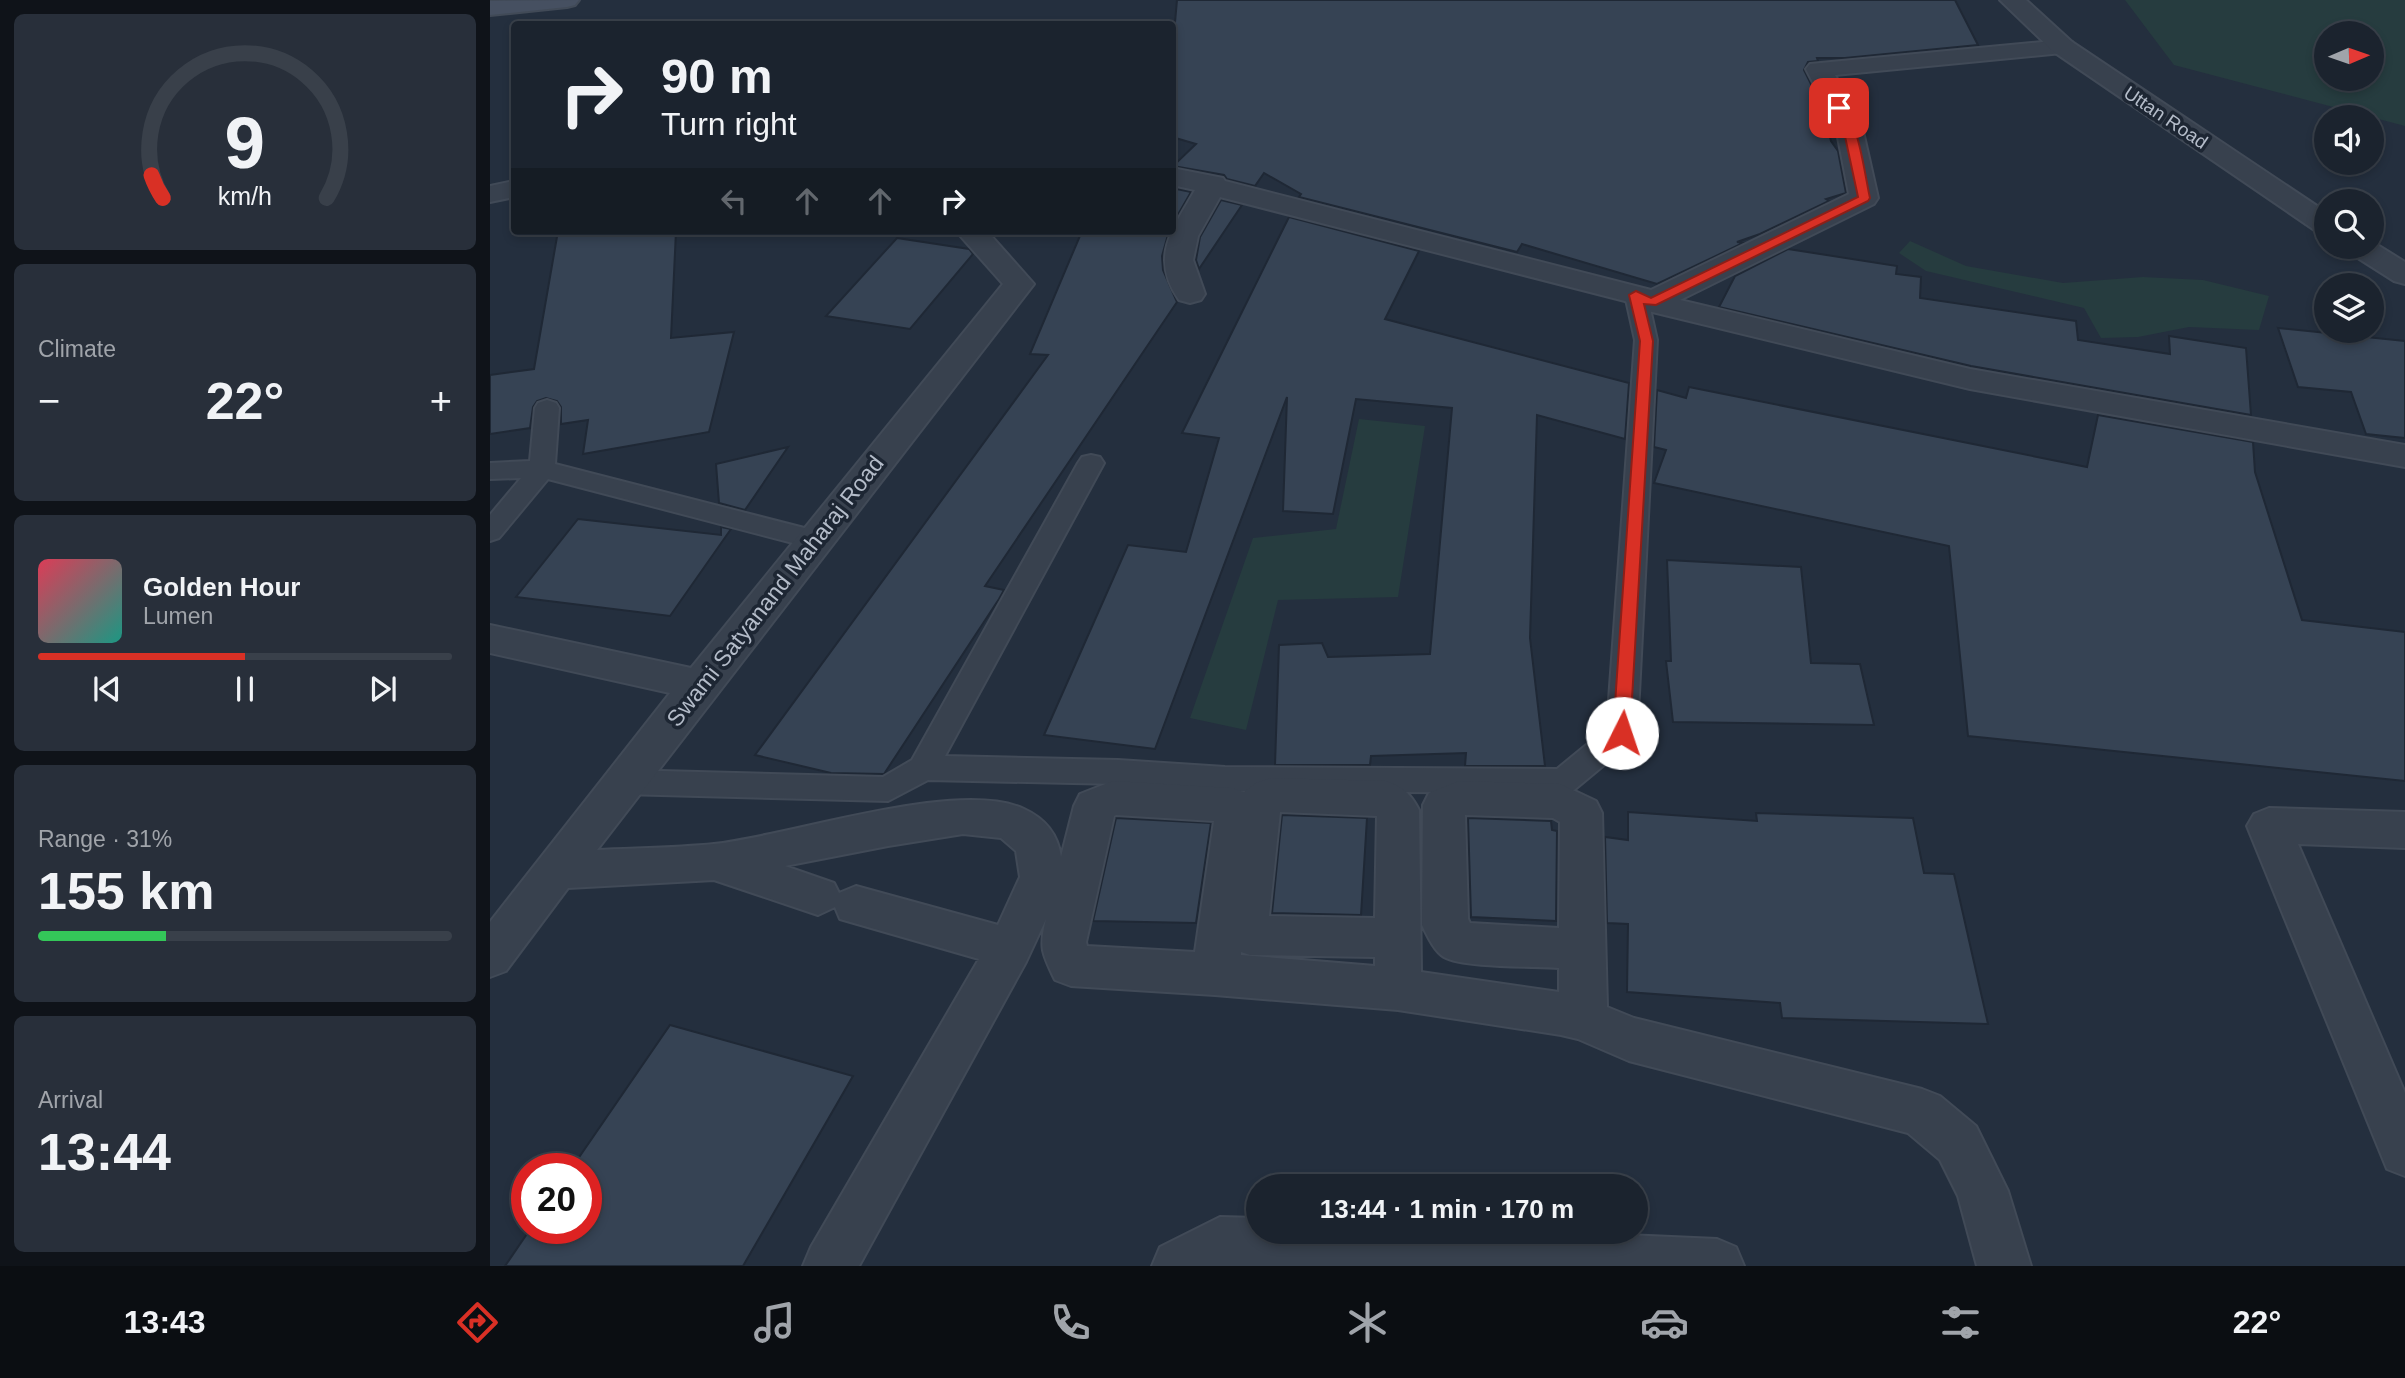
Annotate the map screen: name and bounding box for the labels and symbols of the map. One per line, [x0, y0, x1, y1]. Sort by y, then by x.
north arrow [2314, 21, 2384, 91]
pin [1809, 78, 1869, 138]
street label: Uttan Road [2120, 82, 2211, 153]
street label: Swami Satyanand Maharaj Road [661, 451, 889, 731]
position arrow [1585, 696, 1659, 770]
speed limit sign: 20 [511, 1153, 602, 1244]

